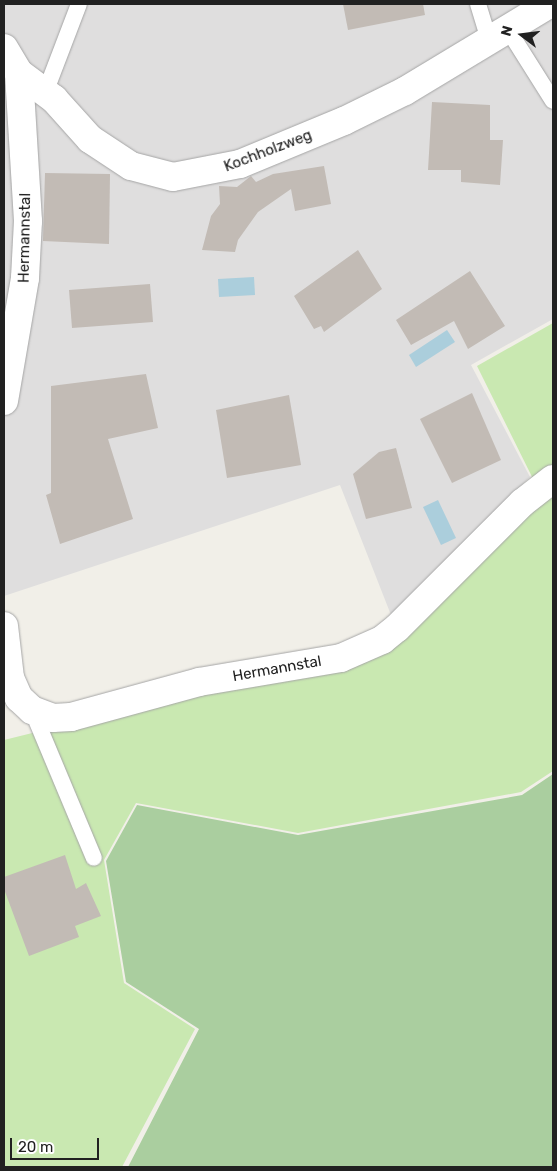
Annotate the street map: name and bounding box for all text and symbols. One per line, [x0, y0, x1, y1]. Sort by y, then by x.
north arrow [497, 10, 547, 60]
text: N [498, 24, 517, 38]
street label: Kochholzweg [221, 126, 315, 176]
street label: Hermannstal [15, 193, 35, 283]
street label: Hermannstal [231, 652, 323, 686]
scale bar [12, 1128, 101, 1160]
text: 20 m [18, 1138, 53, 1156]

